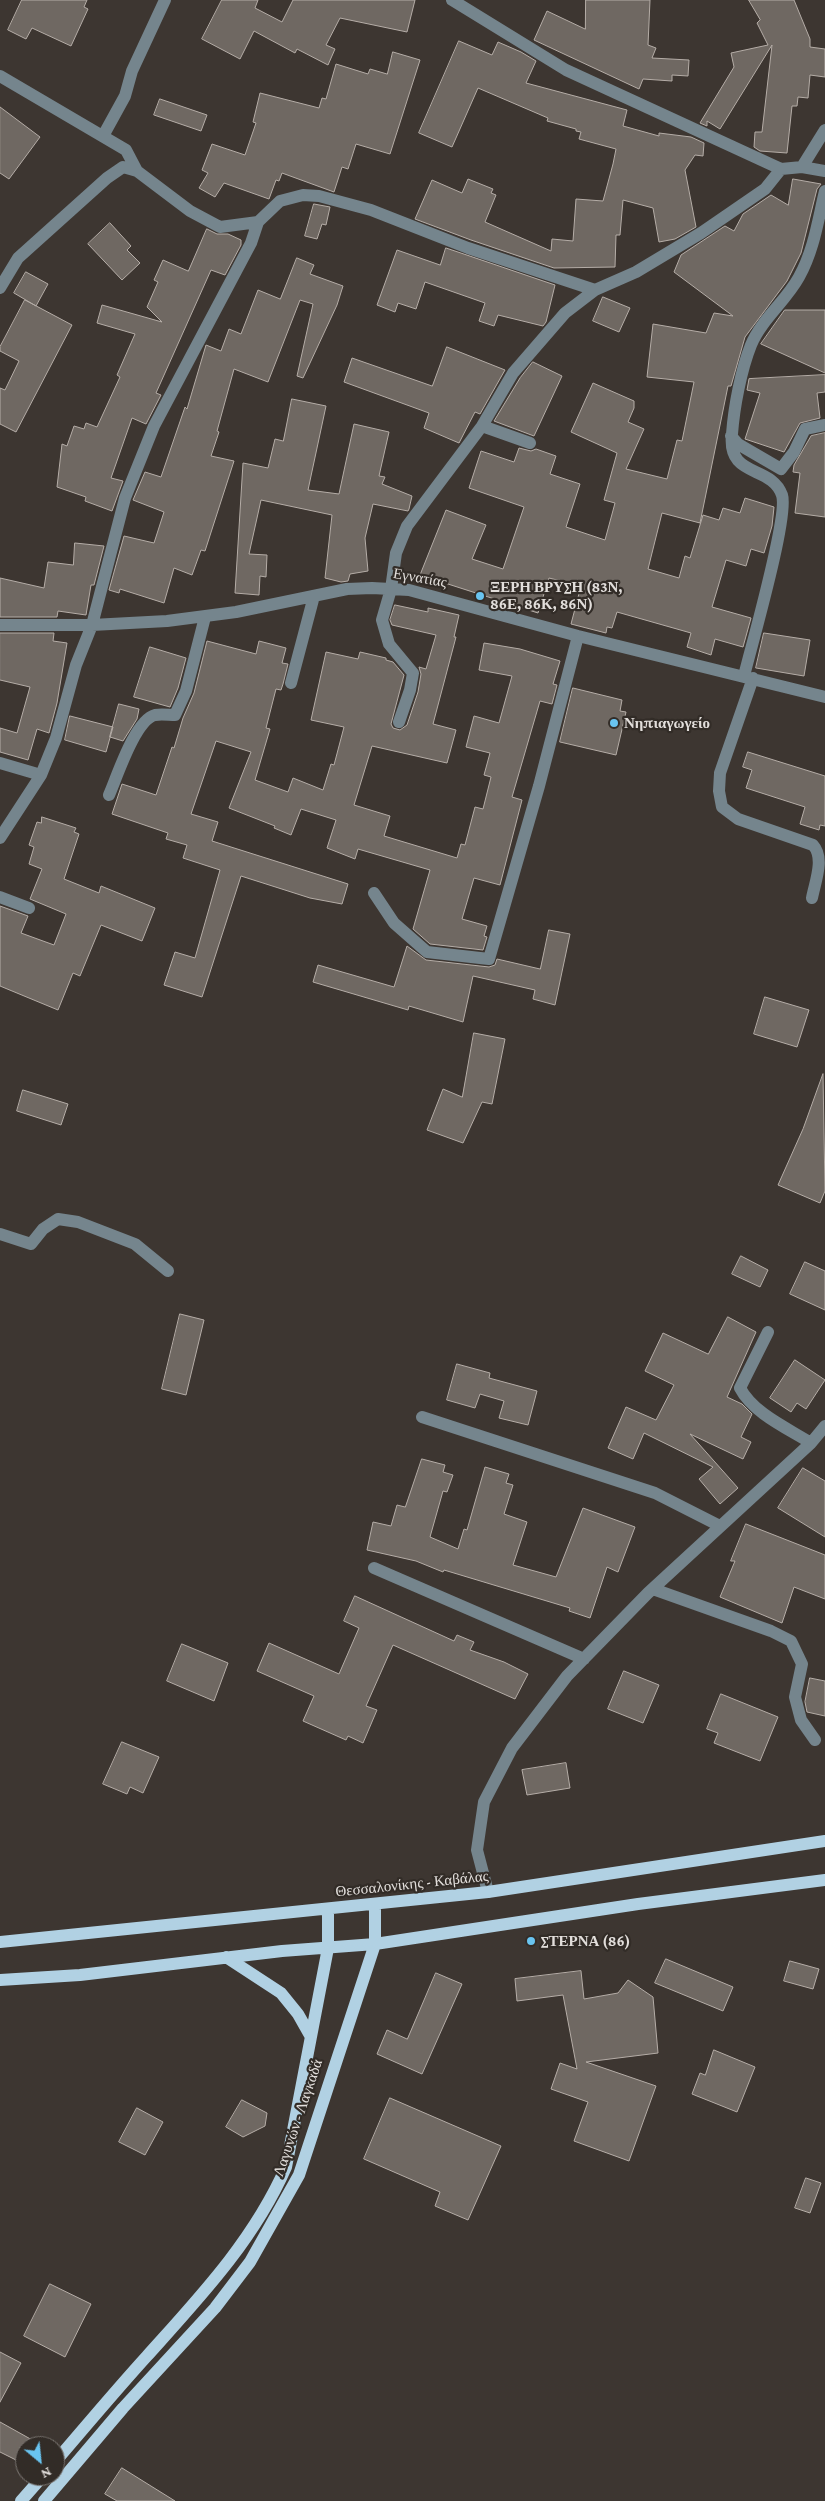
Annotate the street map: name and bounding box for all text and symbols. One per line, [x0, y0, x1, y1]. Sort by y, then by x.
street label: Εγνατίας [392, 564, 448, 592]
place label: ΞΕΡΗ ΒΡΥΣΗ (83Ν, 86Ε, 86Κ, 86Ν) [490, 578, 623, 613]
marker: ΞΕΡΗ ΒΡΥΣΗ (83Ν, 86Ε, 86Κ, 86Ν) [474, 590, 486, 602]
place label: Νηπιαγωγείο [624, 714, 710, 732]
marker: Νηπιαγωγείο [608, 717, 620, 729]
street label: Θεσσαλονίκης - Καβάλας [335, 1867, 489, 1901]
place label: ΣΤΕΡΝΑ (86) [541, 1932, 630, 1950]
marker: ΣΤΕΡΝΑ (86) [525, 1935, 537, 1947]
street label: Λαγυνών - Λαγκαδά [269, 2057, 327, 2179]
north arrow [15, 2436, 65, 2486]
text: N [39, 2464, 55, 2483]

